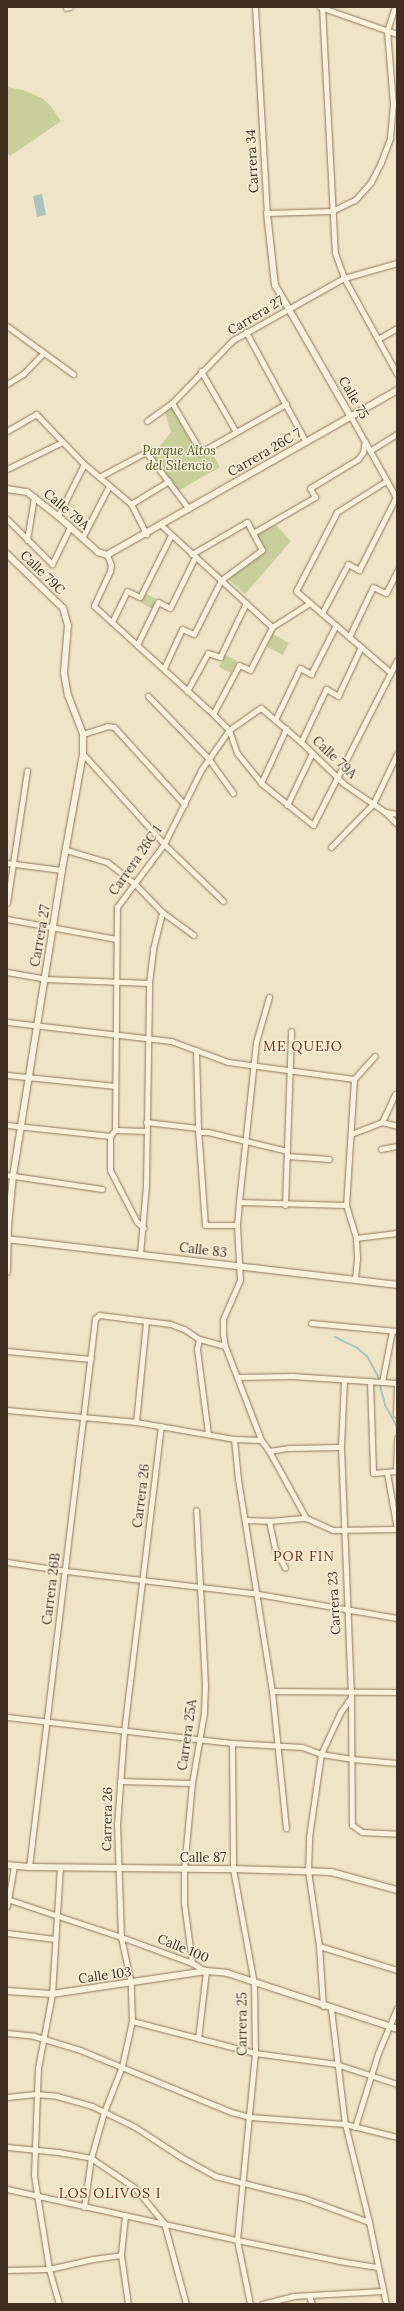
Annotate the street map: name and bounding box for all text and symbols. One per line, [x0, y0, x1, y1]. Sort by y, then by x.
street label: Carrera 34 [244, 129, 262, 193]
street label: Carrera 27 [225, 293, 287, 339]
street label: Calle 75 [335, 374, 371, 422]
street label: Carrera 26C 7 [225, 426, 305, 480]
park label: Parque Altos del Silencio [142, 444, 216, 475]
street label: Calle 79A [40, 486, 92, 534]
street label: Calle 79C [16, 548, 68, 598]
street label: Calle 79A [309, 734, 359, 782]
street label: Carrera 26C 1 [106, 823, 166, 899]
street label: Carrera 27 [28, 904, 54, 968]
district label: ME QUEJO [263, 1038, 343, 1054]
street label: Calle 83 [178, 1240, 228, 1262]
street label: Carrera 26 [130, 1463, 154, 1529]
district label: POR FIN [273, 1548, 335, 1564]
street label: Carrera 26B [40, 1552, 64, 1626]
street label: Carrera 23 [326, 1571, 344, 1635]
street label: Carrera 25A [175, 1698, 201, 1772]
street label: Carrera 26 [100, 1787, 116, 1851]
street label: Calle 87 [180, 1850, 226, 1866]
street label: Calle 100 [155, 1932, 211, 1966]
street label: Calle 103 [77, 1965, 133, 1987]
street label: Carrera 25 [235, 1992, 251, 2056]
district label: LOS OLIVOS I [59, 2185, 161, 2201]

